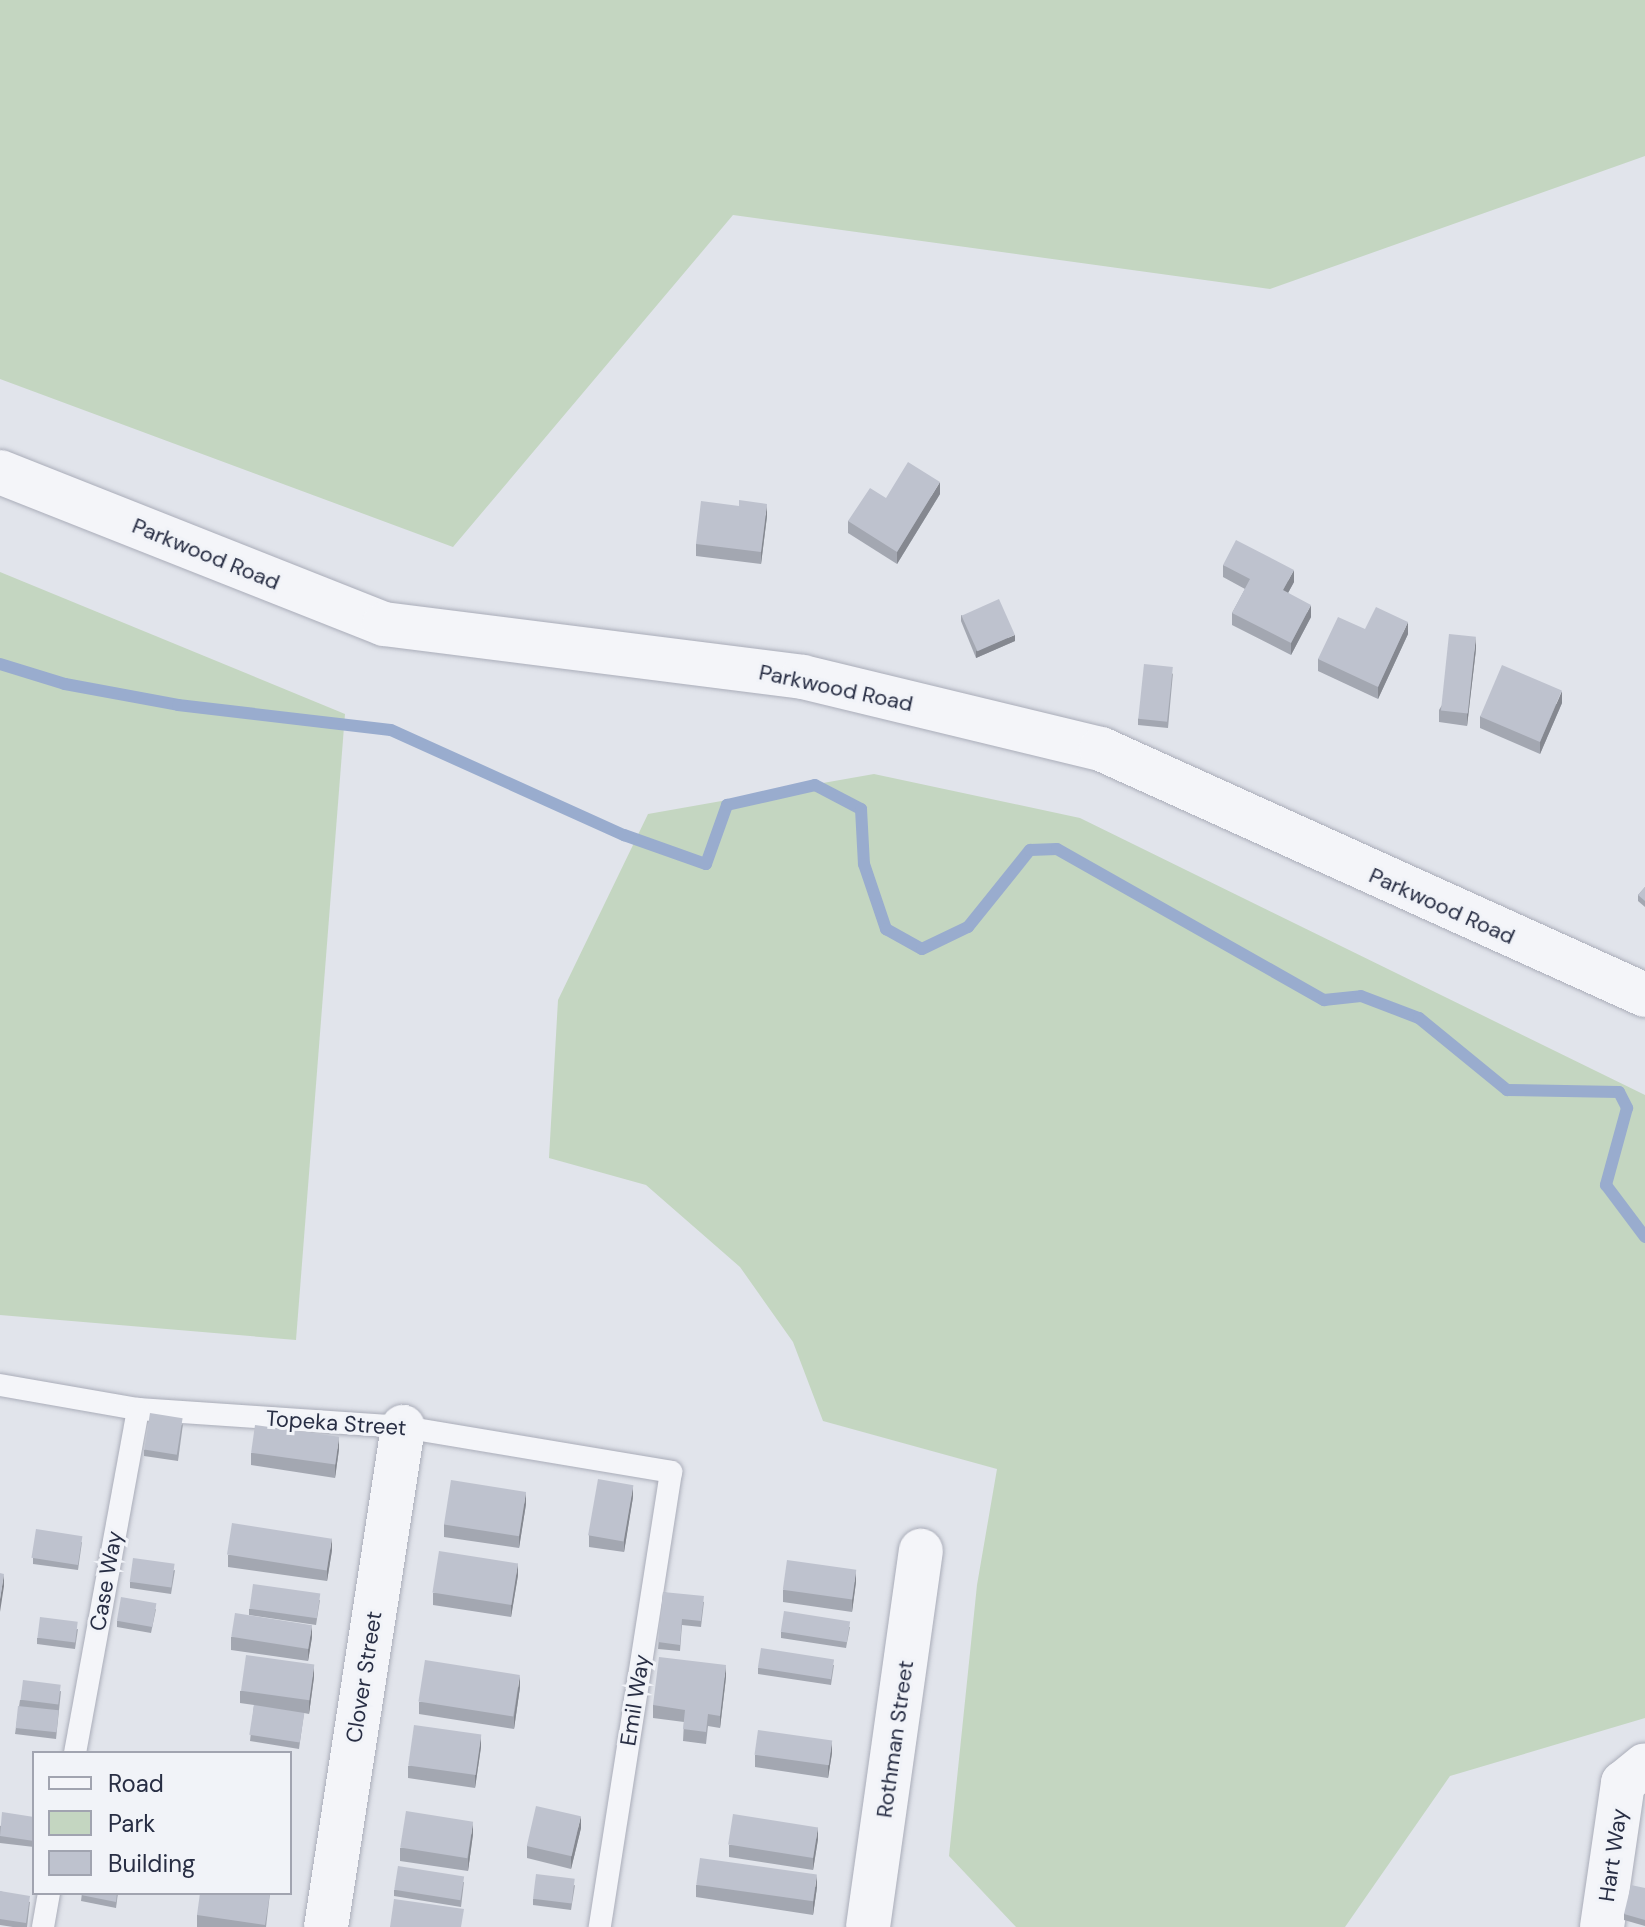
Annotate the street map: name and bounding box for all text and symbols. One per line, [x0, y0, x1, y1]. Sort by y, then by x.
street label: Parkwood Road [128, 512, 284, 596]
street label: Parkwood Road [757, 659, 915, 717]
street label: Parkwood Road [1365, 862, 1519, 950]
street label: Topeka Street [265, 1405, 407, 1441]
street label: Case Way [84, 1529, 128, 1633]
street label: Clover Street [341, 1609, 387, 1745]
street label: Emil Way [615, 1652, 655, 1748]
street label: Rothman Street [871, 1659, 919, 1819]
legend [32, 1751, 292, 1895]
text: Road [108, 1768, 164, 1799]
street label: Hart Way [1593, 1807, 1633, 1903]
text: Park [108, 1808, 155, 1839]
text: Building [108, 1848, 195, 1879]

